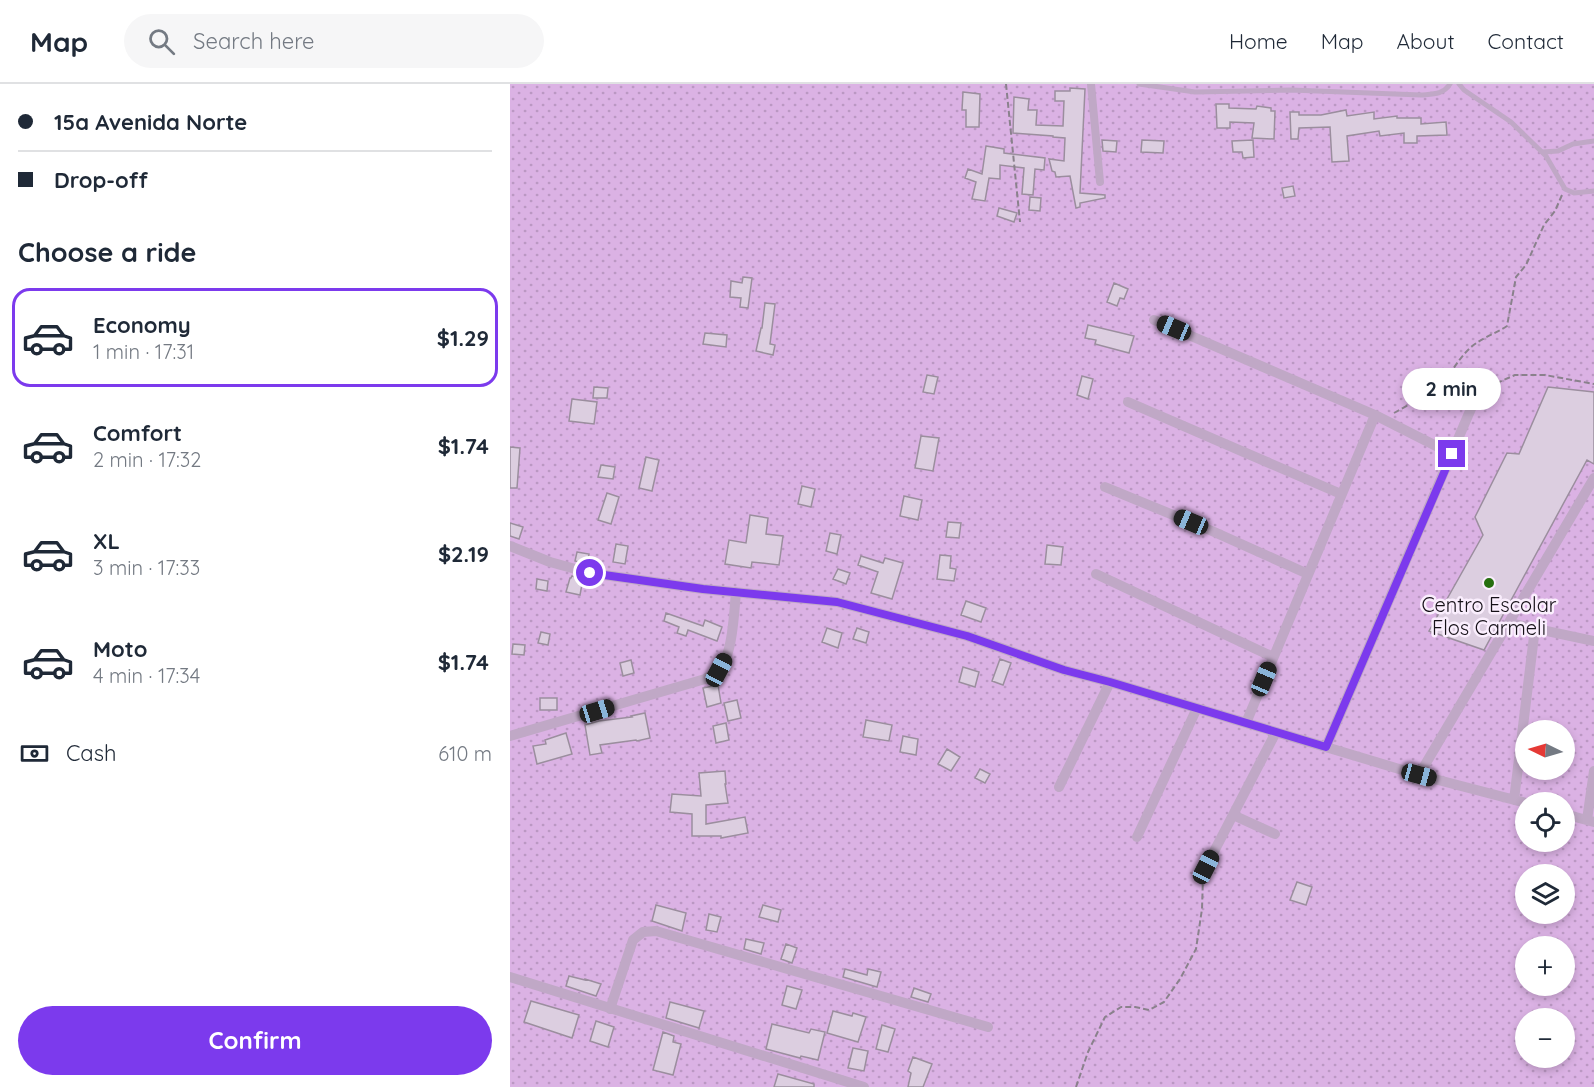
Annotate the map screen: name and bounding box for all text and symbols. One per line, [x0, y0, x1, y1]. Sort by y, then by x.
search box [124, 14, 544, 68]
text: Map [30, 24, 88, 59]
icon: search [145, 25, 178, 58]
text: Search here [193, 27, 315, 55]
text: Home [1229, 28, 1288, 54]
text: Map [1321, 28, 1364, 54]
text: About [1397, 28, 1455, 54]
text: Contact [1488, 28, 1564, 54]
text: 15a Avenida Norte [54, 108, 247, 136]
text: Drop-off [54, 166, 148, 194]
text: Choose a ride [18, 235, 196, 269]
icon: car [21, 311, 75, 365]
text: Economy [93, 311, 191, 339]
car [1154, 313, 1194, 343]
text: $1.29 [437, 324, 489, 352]
text: 1 min · 17:31 [93, 339, 194, 364]
callout: 2 min [1402, 367, 1502, 409]
text: 2 min [1425, 376, 1478, 401]
icon: car [21, 419, 75, 473]
text: Comfort [93, 419, 182, 447]
text: $1.74 [438, 432, 489, 460]
route end [1438, 440, 1465, 467]
text: 2 min · 17:32 [93, 447, 201, 472]
car [1171, 507, 1211, 537]
icon: car [21, 527, 75, 581]
text: XL [93, 527, 120, 555]
text: $2.19 [438, 540, 489, 568]
text: 3 min · 17:33 [93, 555, 200, 580]
route start [576, 559, 603, 586]
marker: Centro Escolar Flos Carmeli [1482, 576, 1496, 590]
place label: Centro Escolar Flos Carmeli [1421, 592, 1557, 640]
icon: car [21, 635, 75, 689]
text: Moto [93, 635, 147, 663]
text: $1.74 [438, 648, 489, 676]
car [703, 650, 735, 690]
car [1249, 659, 1279, 699]
text: 4 min · 17:34 [93, 663, 200, 688]
car [577, 697, 617, 725]
north arrow [1515, 720, 1575, 780]
map controls [1515, 720, 1575, 1068]
icon: cash [18, 737, 51, 770]
text: Cash [66, 739, 117, 767]
text: 610 m [438, 741, 492, 766]
car [1399, 762, 1439, 788]
button: locate [1515, 792, 1575, 852]
car [1190, 847, 1222, 887]
button: layers [1515, 864, 1575, 924]
button: + [1515, 936, 1575, 996]
button: Confirm [18, 1006, 492, 1075]
button: − [1515, 1008, 1575, 1068]

